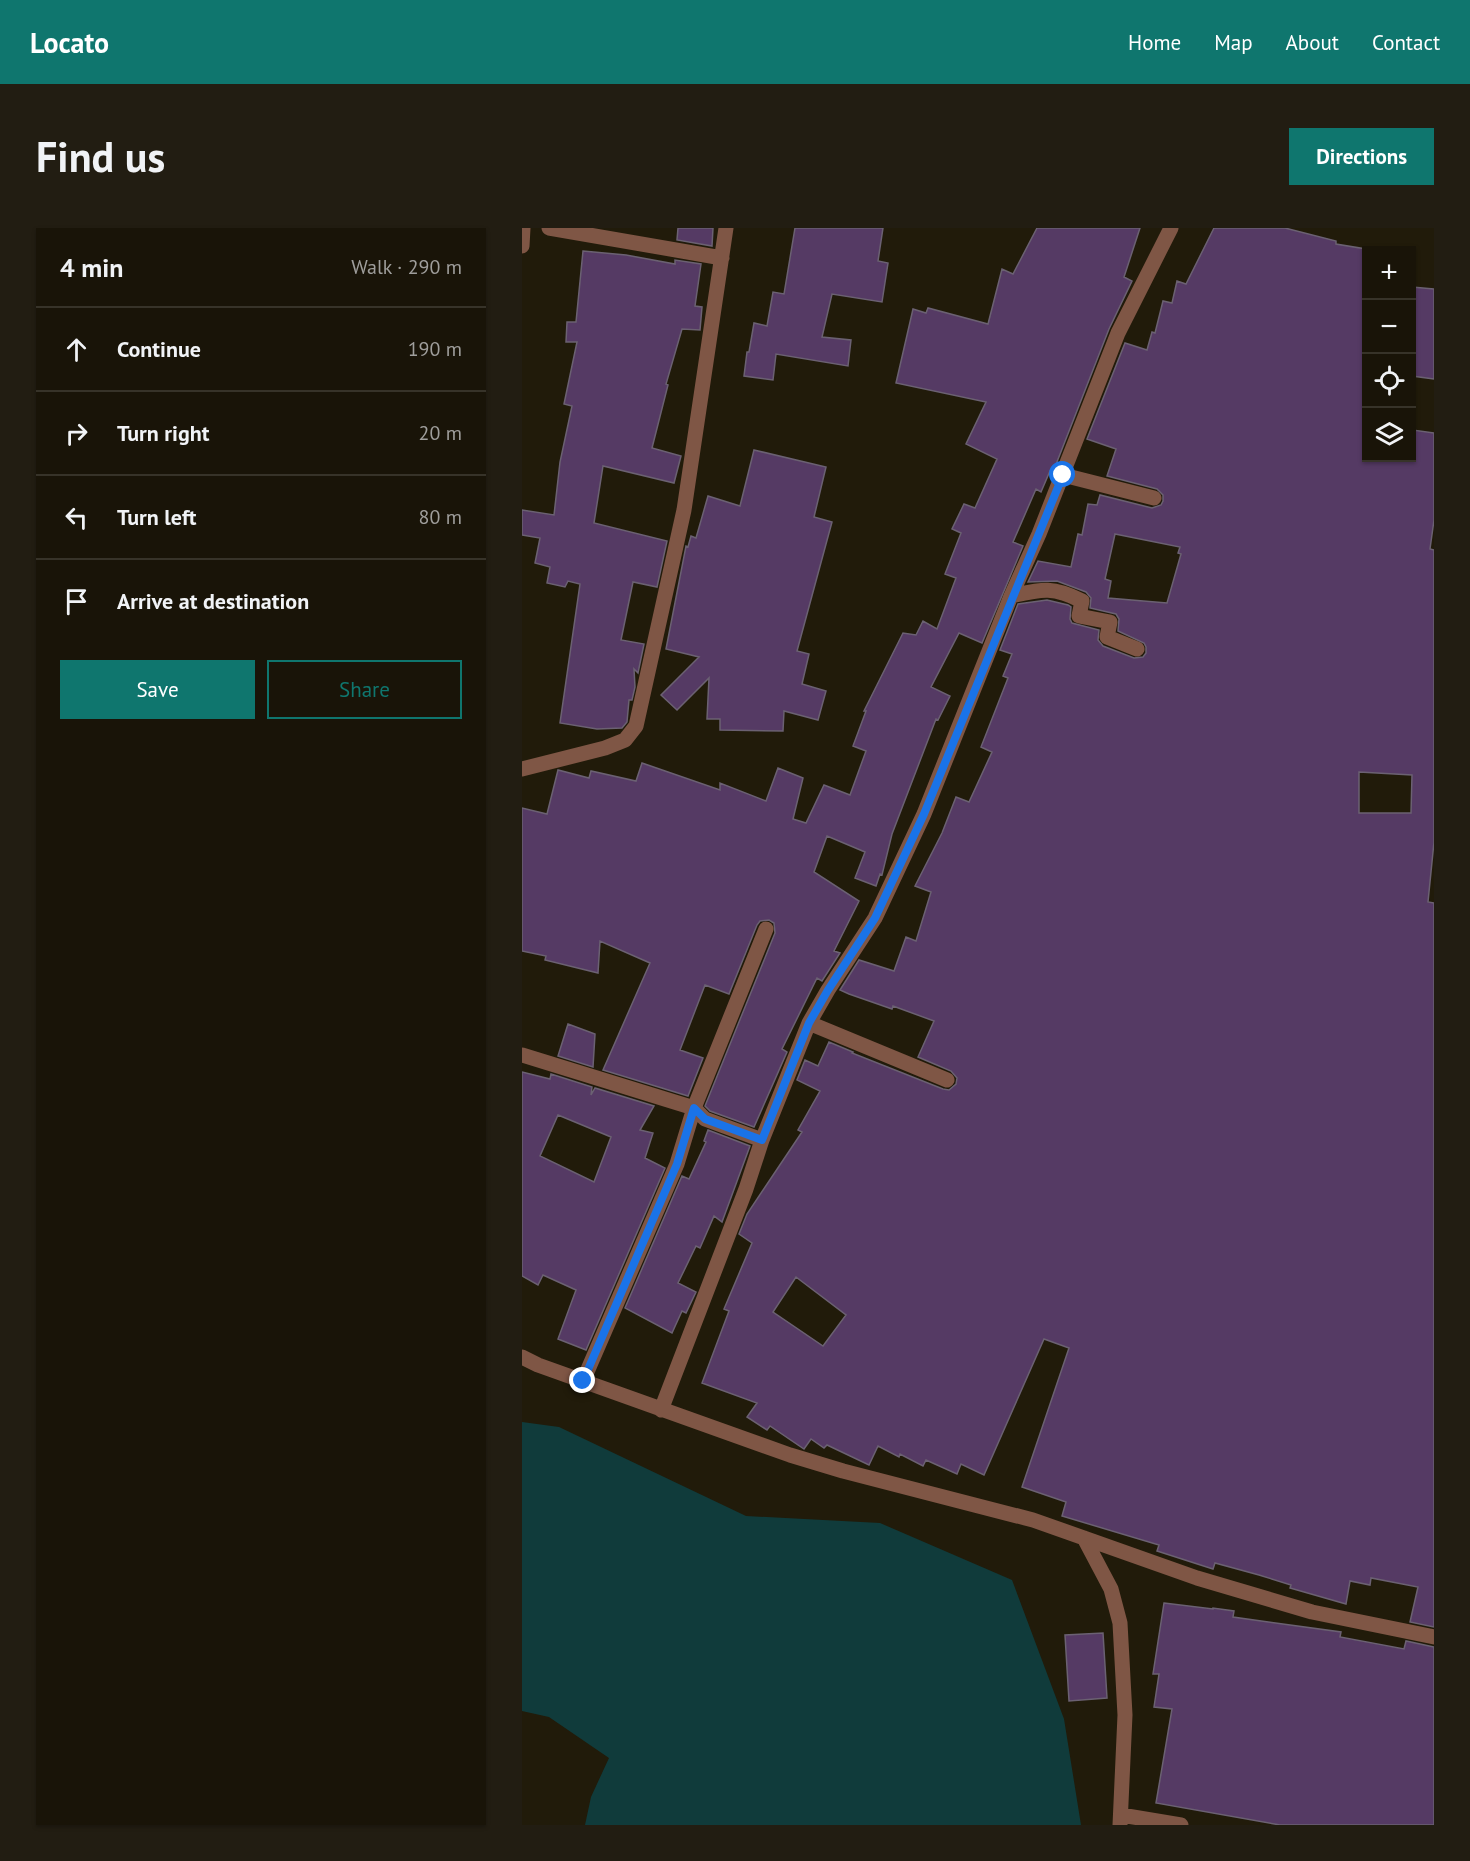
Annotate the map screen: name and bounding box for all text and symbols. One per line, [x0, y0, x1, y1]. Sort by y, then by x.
text: Locato [30, 24, 109, 61]
text: Home [1128, 29, 1181, 56]
text: Map [1214, 29, 1253, 56]
text: About [1286, 29, 1339, 56]
text: Contact [1372, 29, 1440, 56]
button: Directions [1289, 128, 1434, 185]
text: Find us [36, 129, 165, 184]
map controls [1362, 246, 1416, 462]
button: + [1362, 246, 1416, 300]
text: 4 min [60, 251, 123, 284]
text: Walk · 290 m [351, 254, 462, 280]
button: − [1362, 300, 1416, 354]
icon: ahead [60, 333, 93, 366]
text: Continue [117, 335, 201, 363]
text: 190 m [408, 336, 462, 362]
button: locate [1362, 354, 1416, 408]
button: layers [1362, 408, 1416, 462]
icon: right [60, 417, 93, 450]
text: Turn right [117, 419, 209, 447]
text: 20 m [419, 420, 462, 446]
route start [1049, 461, 1075, 487]
icon: left [60, 501, 93, 534]
text: Turn left [117, 503, 197, 531]
text: 80 m [419, 504, 462, 530]
icon: arrive [60, 585, 93, 618]
text: Arrive at destination [117, 587, 309, 615]
button: Save [60, 660, 255, 719]
button: Share [267, 660, 462, 719]
route end [569, 1367, 595, 1393]

